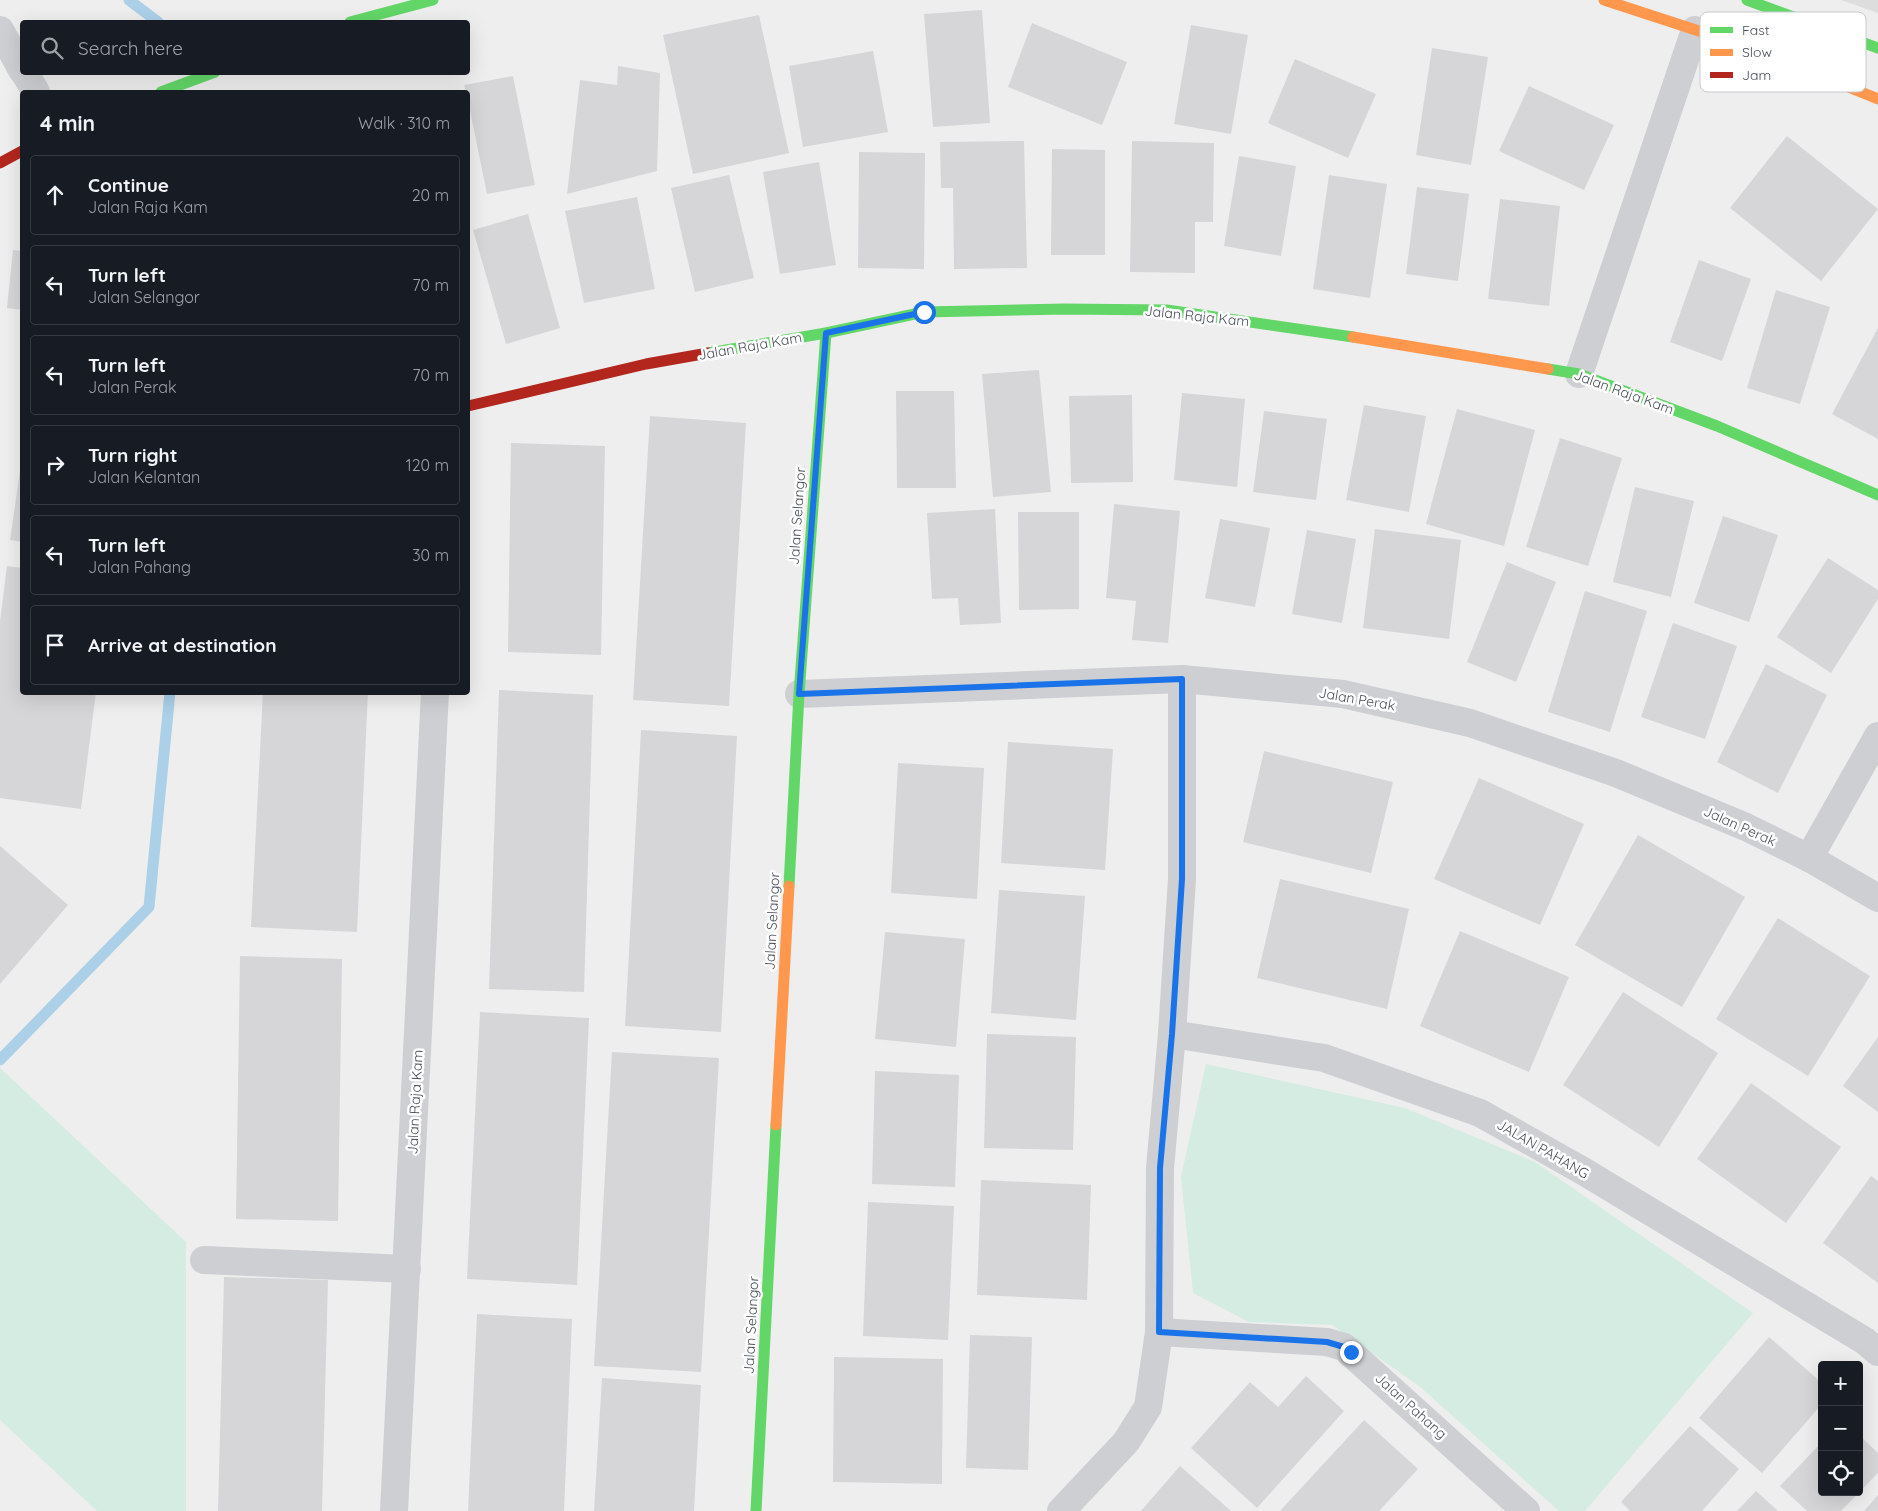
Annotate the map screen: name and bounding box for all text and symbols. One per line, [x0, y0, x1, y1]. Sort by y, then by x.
legend [1700, 12, 1866, 92]
search box [20, 20, 470, 75]
text: Fast [1742, 21, 1770, 39]
icon: search [38, 34, 66, 62]
text: Search here [78, 36, 183, 60]
text: Slow [1742, 43, 1772, 61]
text: Jam [1742, 66, 1771, 84]
text: 4 min [40, 110, 95, 136]
text: Walk · 310 m [358, 113, 450, 133]
text: Continue [88, 173, 169, 197]
icon: ahead [41, 181, 69, 209]
text: 20 m [412, 185, 449, 205]
text: Jalan Raja Kam [88, 197, 208, 217]
text: Turn left [88, 263, 166, 287]
icon: left [41, 271, 69, 299]
text: 70 m [412, 275, 449, 295]
text: Jalan Selangor [88, 287, 200, 307]
route start [913, 301, 936, 324]
street label: Jalan Raja Kam [1144, 302, 1250, 330]
street label: Jalan Raja Kam [697, 328, 803, 364]
text: Turn left [88, 353, 166, 377]
icon: left [41, 361, 69, 389]
text: 70 m [412, 365, 449, 385]
street label: Jalan Raja Kam [1572, 366, 1676, 418]
text: Jalan Perak [88, 377, 176, 397]
text: Turn right [88, 443, 177, 467]
icon: right [41, 451, 69, 479]
text: 120 m [406, 455, 449, 475]
street label: Jalan Selangor [785, 466, 809, 566]
text: Jalan Kelantan [88, 467, 200, 487]
text: Turn left [88, 533, 166, 557]
icon: left [41, 541, 69, 569]
text: 30 m [412, 545, 449, 565]
text: Jalan Pahang [88, 557, 191, 577]
icon: arrive [41, 631, 69, 659]
text: Arrive at destination [88, 633, 277, 657]
street label: Jalan Perak [1317, 683, 1397, 715]
street label: Jalan Perak [1701, 802, 1779, 850]
street label: Jalan Selangor [760, 871, 784, 970]
street label: Jalan Raja Kam [403, 1049, 427, 1155]
street label: JALAN PAHANG [1494, 1115, 1592, 1183]
street label: Jalan Selangor [739, 1275, 763, 1374]
route end [1340, 1341, 1363, 1364]
map controls [1818, 1361, 1863, 1496]
button: + [1818, 1361, 1863, 1406]
street label: Jalan Pahang [1371, 1369, 1451, 1443]
button: − [1818, 1406, 1863, 1451]
button: locate [1818, 1451, 1863, 1496]

